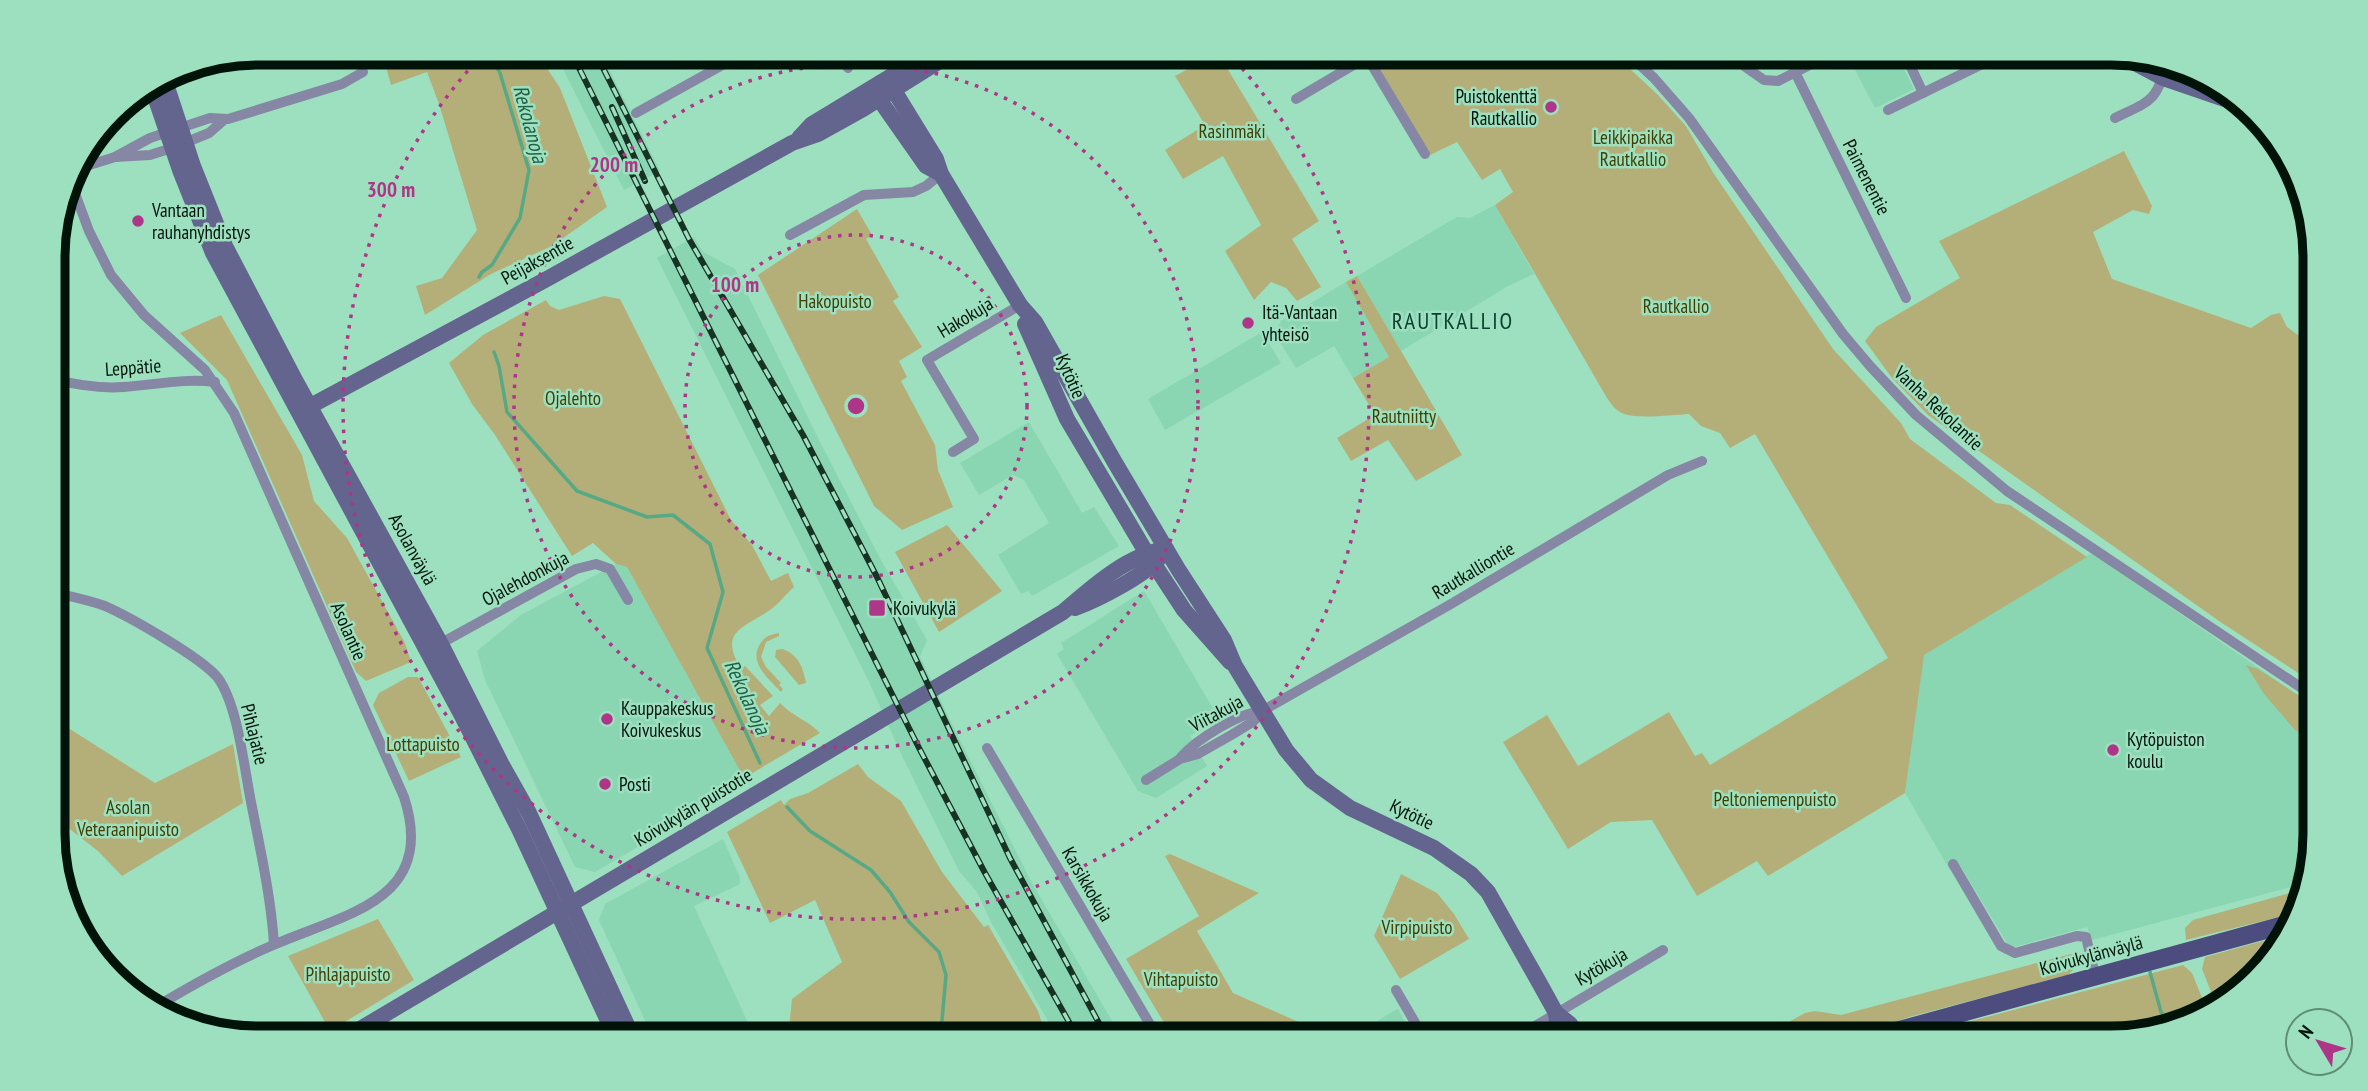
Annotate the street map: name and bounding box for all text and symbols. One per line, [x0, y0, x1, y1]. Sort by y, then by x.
water label: Rekolanoja [507, 82, 554, 167]
place label: Puistokenttä Rautkallio [1455, 84, 1537, 130]
marker: Puistokenttä Rautkallio [1543, 99, 1559, 115]
park label: Rasinmäki [1198, 119, 1266, 143]
park label: Leikkipaikka Rautkallio [1593, 125, 1673, 171]
street label: Paimenentie [1838, 135, 1896, 219]
text: 200 m [590, 151, 638, 178]
text: 300 m [367, 176, 415, 203]
place label: Vantaan rauhanyhdistys [151, 198, 250, 244]
marker: Vantaan rauhanyhdistys [130, 213, 146, 229]
street label: Peijaksentie [497, 230, 577, 290]
text: 100 m [711, 271, 759, 298]
park label: Hakopuisto [798, 289, 872, 313]
street label: Hakokuja [933, 291, 997, 343]
park label: Rautkallio [1643, 294, 1709, 318]
place label: Itä-Vantaan yhteisö [1262, 300, 1337, 346]
district label: RAUTKALLIO [1392, 306, 1514, 335]
marker: Itä-Vantaan yhteisö [1240, 315, 1256, 331]
street label: Kytötie [1051, 350, 1091, 402]
street label: Leppätie [104, 353, 162, 381]
street label: Vanha Rekolantie [1889, 360, 1989, 455]
park label: Ojalehto [545, 386, 601, 410]
centre of rings [844, 394, 868, 418]
park label: Rautniitty [1372, 404, 1437, 428]
street label: Asolanväylä [384, 509, 442, 589]
street label: Rautkalliontie [1427, 536, 1519, 604]
street label: Ojalehdonkuja [477, 545, 573, 611]
place label: Koivukylä [893, 596, 956, 620]
street label: Asolantie [326, 598, 372, 664]
marker: Koivukylä [867, 598, 887, 618]
water label: Rekolanoja [718, 655, 777, 740]
street label: Viitakuja [1184, 689, 1247, 737]
place label: Kauppakeskus Koivukeskus [621, 696, 713, 742]
street label: Pihlajatie [236, 701, 274, 767]
marker: Kauppakeskus Koivukeskus [599, 711, 615, 727]
place label: Kytöpuiston koulu [2127, 727, 2205, 773]
park label: Lottapuisto [386, 732, 460, 756]
marker: Kytöpuiston koulu [2105, 742, 2121, 758]
street label: Koivukylän puistotie [630, 762, 756, 852]
place label: Posti [619, 772, 651, 796]
marker: Posti [597, 776, 613, 792]
park label: Peltoniemenpuisto [1714, 787, 1836, 811]
street label: Kytötie [1386, 793, 1438, 835]
park label: Asolan Veteraanipuisto [76, 795, 179, 841]
street label: Karsikkokuja [1057, 842, 1119, 926]
park label: Virpipuisto [1381, 915, 1452, 939]
street label: Koivukylänväylä [2037, 930, 2145, 980]
street label: Kytökuja [1571, 942, 1631, 990]
park label: Pihlajapuisto [305, 962, 391, 986]
park label: Vihtapuisto [1143, 967, 1218, 991]
north arrow [2284, 1007, 2354, 1077]
text: N [2293, 1020, 2318, 1043]

